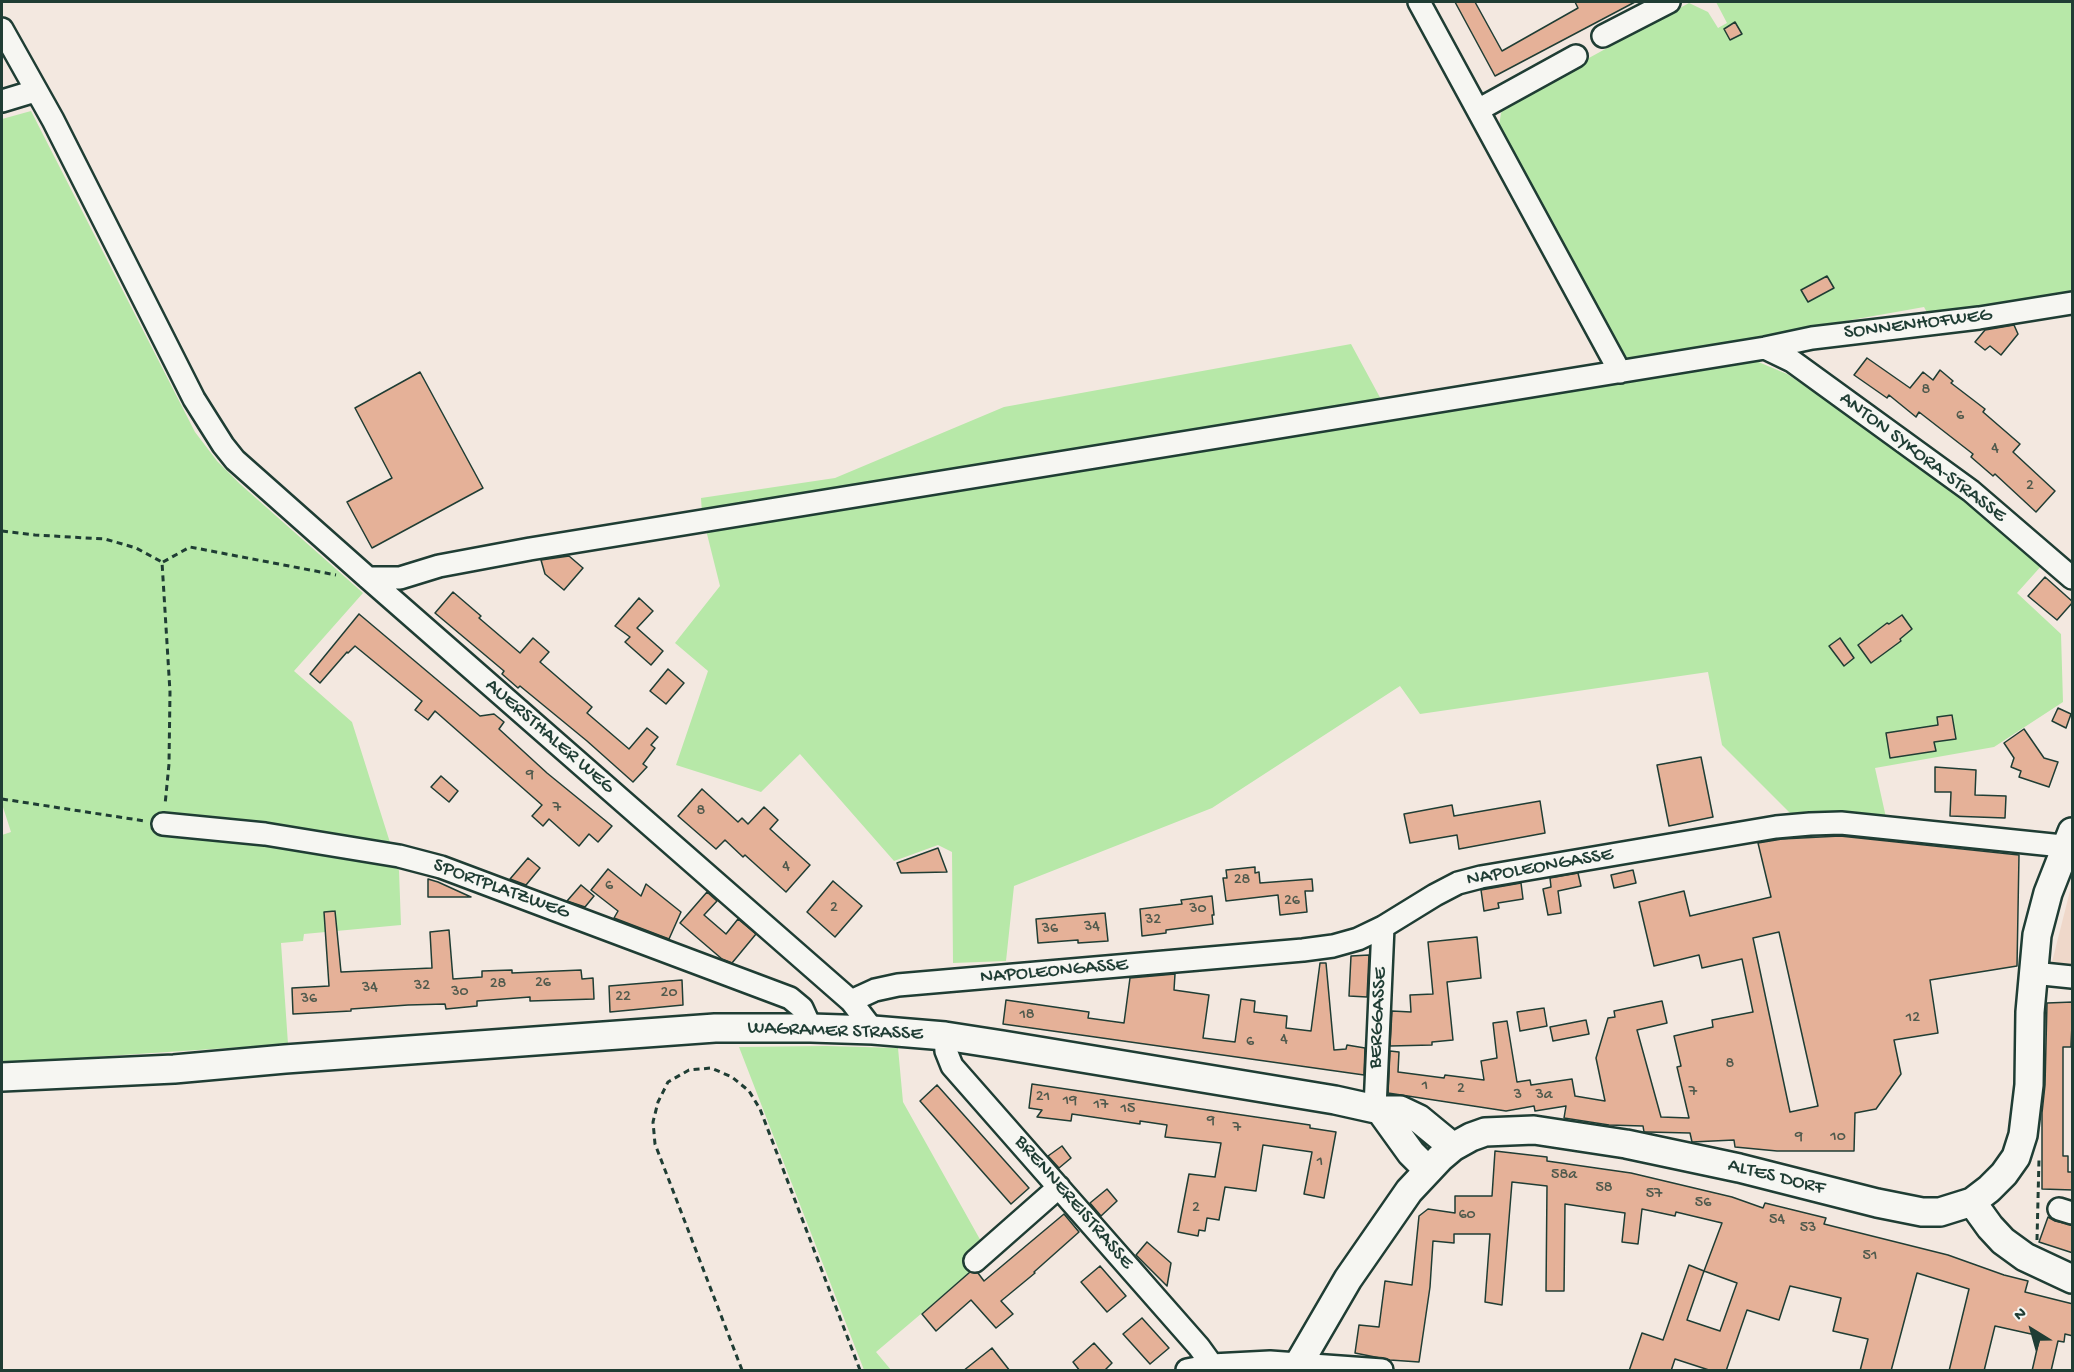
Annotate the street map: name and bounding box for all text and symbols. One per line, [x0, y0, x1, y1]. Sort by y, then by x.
street label: SONNENHOFWEG [1843, 304, 1993, 346]
house number: 8 [1922, 381, 1930, 401]
street label: ANTON SYKORA-STRASSE [1834, 387, 2010, 529]
house number: 6 [1956, 407, 1964, 427]
house number: 4 [1991, 440, 1999, 460]
house number: 2 [2026, 477, 2034, 497]
street label: AUERSTHALER WEG [479, 674, 619, 800]
house number: 9 [526, 766, 534, 786]
house number: 7 [553, 799, 561, 819]
house number: 8 [697, 802, 705, 822]
street label: NAPOLEONGASSE [1465, 843, 1615, 893]
street label: SPORTPLATZWEG [430, 854, 572, 926]
house number: 4 [782, 858, 790, 878]
house number: 28 [1234, 871, 1250, 891]
house number: 6 [605, 877, 613, 897]
house number: 26 [1284, 892, 1300, 912]
house number: 2 [830, 899, 838, 919]
house number: 30 [1189, 900, 1207, 920]
house number: 32 [1145, 911, 1161, 931]
house number: 34 [1084, 918, 1100, 938]
house number: 36 [1042, 920, 1058, 940]
street label: NAPOLEONGASSE [979, 954, 1129, 990]
street label: BERGGASSE [1364, 967, 1394, 1069]
house number: 26 [535, 974, 551, 994]
house number: 28 [490, 975, 506, 995]
house number: 32 [414, 977, 430, 997]
house number: 34 [362, 979, 378, 999]
house number: 30 [451, 983, 469, 1003]
house number: 20 [661, 984, 677, 1004]
house number: 22 [615, 988, 631, 1008]
house number: 36 [301, 990, 317, 1010]
house number: 18 [1019, 1006, 1035, 1026]
house number: 12 [1906, 1009, 1920, 1029]
street label: WAGRAMER STRASSE [747, 1017, 923, 1047]
house number: 4 [1280, 1031, 1288, 1051]
house number: 6 [1246, 1033, 1254, 1053]
house number: 8 [1726, 1055, 1734, 1075]
house number: 1 [1422, 1077, 1428, 1097]
house number: 2 [1457, 1080, 1465, 1100]
house number: 7 [1689, 1083, 1697, 1103]
house number: 3 [1514, 1086, 1522, 1106]
house number: 3a [1535, 1086, 1553, 1106]
house number: 21 [1036, 1088, 1050, 1108]
house number: 19 [1063, 1092, 1077, 1112]
house number: 17 [1094, 1096, 1108, 1116]
house number: 15 [1121, 1100, 1135, 1120]
house number: 9 [1207, 1112, 1215, 1132]
house number: 7 [1233, 1119, 1241, 1139]
house number: 9 [1795, 1128, 1803, 1148]
house number: 10 [1830, 1128, 1846, 1148]
street label: BRENNEREISTRASSE [1008, 1131, 1138, 1275]
house number: 1 [1317, 1153, 1323, 1173]
street label: ALTES DORF [1725, 1154, 1827, 1202]
house number: 58a [1551, 1166, 1577, 1186]
house number: 58 [1595, 1179, 1613, 1199]
house number: 57 [1646, 1185, 1662, 1205]
house number: 56 [1695, 1194, 1711, 1214]
house number: 2 [1192, 1199, 1200, 1219]
house number: 60 [1458, 1206, 1476, 1226]
house number: 54 [1769, 1211, 1785, 1231]
house number: 53 [1800, 1219, 1816, 1239]
house number: 51 [1863, 1247, 1877, 1267]
north arrow [2002, 1300, 2062, 1360]
text: N [2011, 1304, 2031, 1326]

